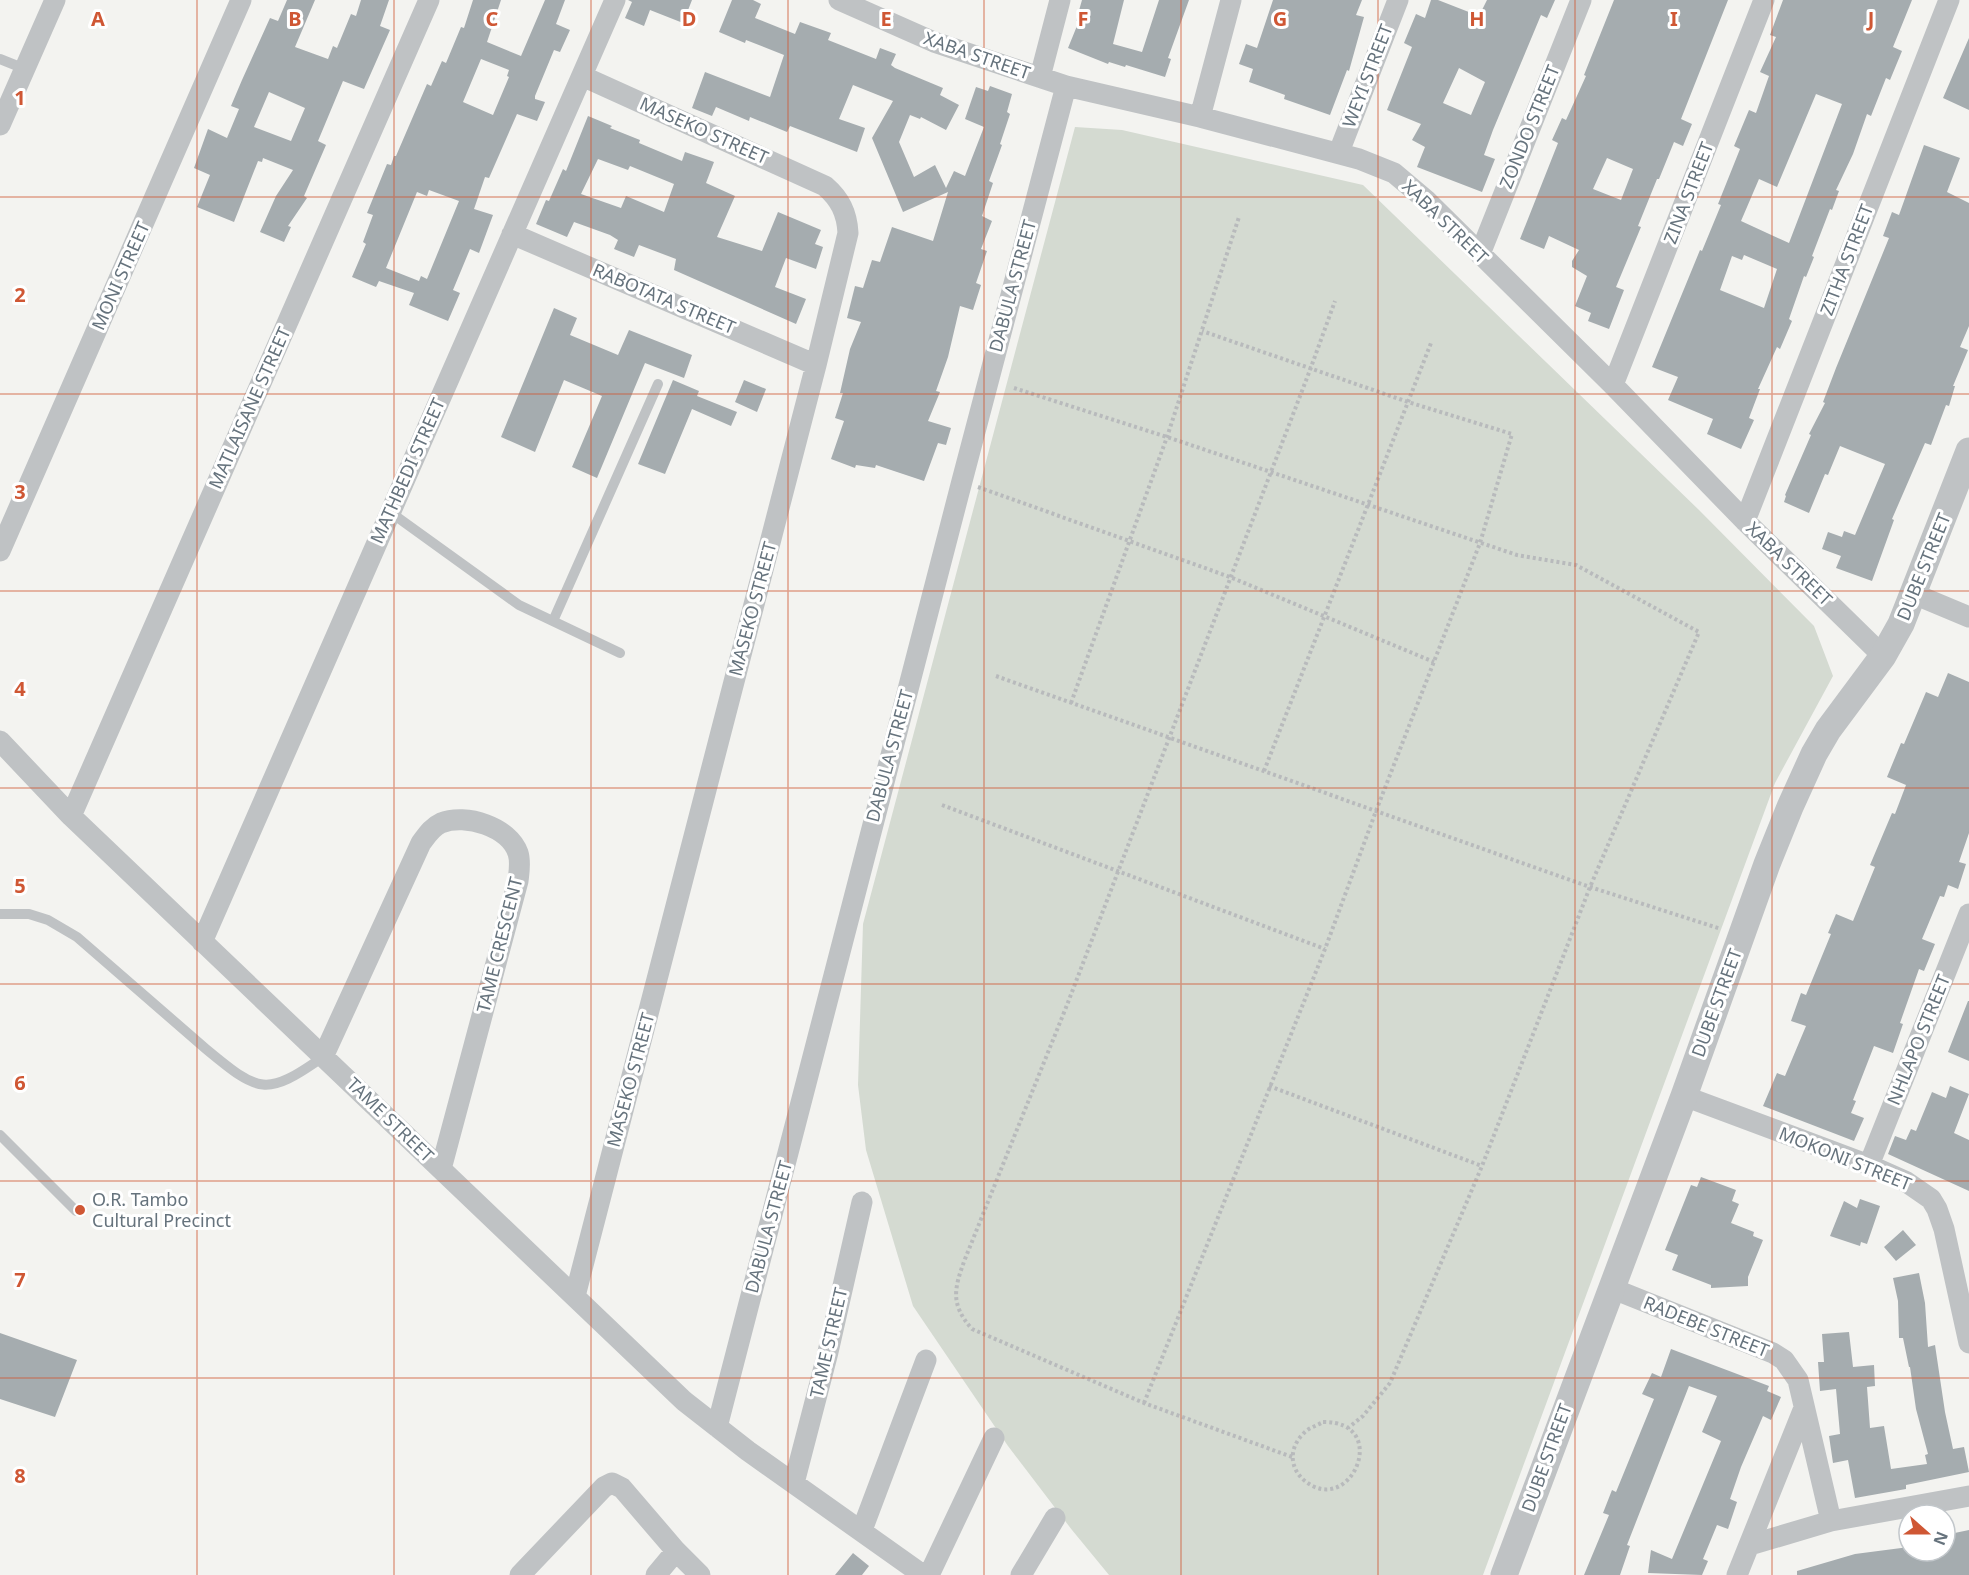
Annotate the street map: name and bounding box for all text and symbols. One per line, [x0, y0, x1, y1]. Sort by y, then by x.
text: A [91, 5, 105, 32]
text: B [288, 5, 302, 32]
text: C [486, 5, 499, 32]
text: D [682, 5, 696, 32]
text: E [880, 5, 892, 32]
text: F [1078, 5, 1088, 32]
text: G [1273, 5, 1287, 32]
text: H [1469, 5, 1485, 32]
text: I [1670, 5, 1678, 32]
text: J [1866, 5, 1874, 32]
street label: WEYI STREET [1336, 21, 1398, 131]
street label: XABA STREET [921, 26, 1034, 84]
street label: ZONDO STREET [1493, 61, 1565, 192]
text: 1 [14, 84, 26, 111]
street label: MASEKO STREET [636, 91, 772, 169]
street label: ZINA STREET [1658, 138, 1719, 247]
street label: XABA STREET [1397, 174, 1494, 268]
street label: ZITHA STREET [1814, 201, 1878, 319]
street label: DABULA STREET [983, 217, 1041, 354]
street label: MONI STREET [86, 218, 155, 333]
street label: RABOTATA STREET [589, 257, 739, 339]
text: 2 [14, 281, 26, 308]
street label: MATLAISANE STREET [203, 323, 296, 492]
street label: MATHBEDI STREET [364, 394, 450, 547]
text: 3 [14, 478, 26, 505]
street label: DUBE STREET [1891, 509, 1956, 624]
street label: XABA STREET [1741, 516, 1838, 610]
street label: MASEKO STREET [723, 539, 782, 679]
text: 4 [14, 675, 26, 702]
street label: DABULA STREET [860, 687, 918, 824]
text: 5 [14, 872, 26, 899]
street label: TAME CRESCENT [471, 875, 527, 1015]
street label: DUBE STREET [1685, 945, 1747, 1060]
street label: NHLAPO STREET [1881, 971, 1955, 1108]
street label: MASEKO STREET [601, 1010, 660, 1150]
text: 6 [14, 1069, 26, 1096]
street label: TAME STREET [342, 1072, 439, 1167]
street label: MOKONI STREET [1776, 1121, 1915, 1196]
street label: DABULA STREET [739, 1158, 797, 1295]
place label: O.R. Tambo Cultural Precinct [92, 1187, 231, 1232]
marker: O.R. Tambo Cultural Precinct [73, 1203, 87, 1217]
text: 7 [14, 1266, 26, 1293]
street label: TAME STREET [804, 1285, 852, 1400]
street label: RADEBE STREET [1640, 1290, 1773, 1362]
street label: DUBE STREET [1515, 1400, 1577, 1515]
text: 8 [14, 1462, 26, 1489]
north arrow [1897, 1503, 1957, 1563]
text: N [1928, 1528, 1954, 1548]

